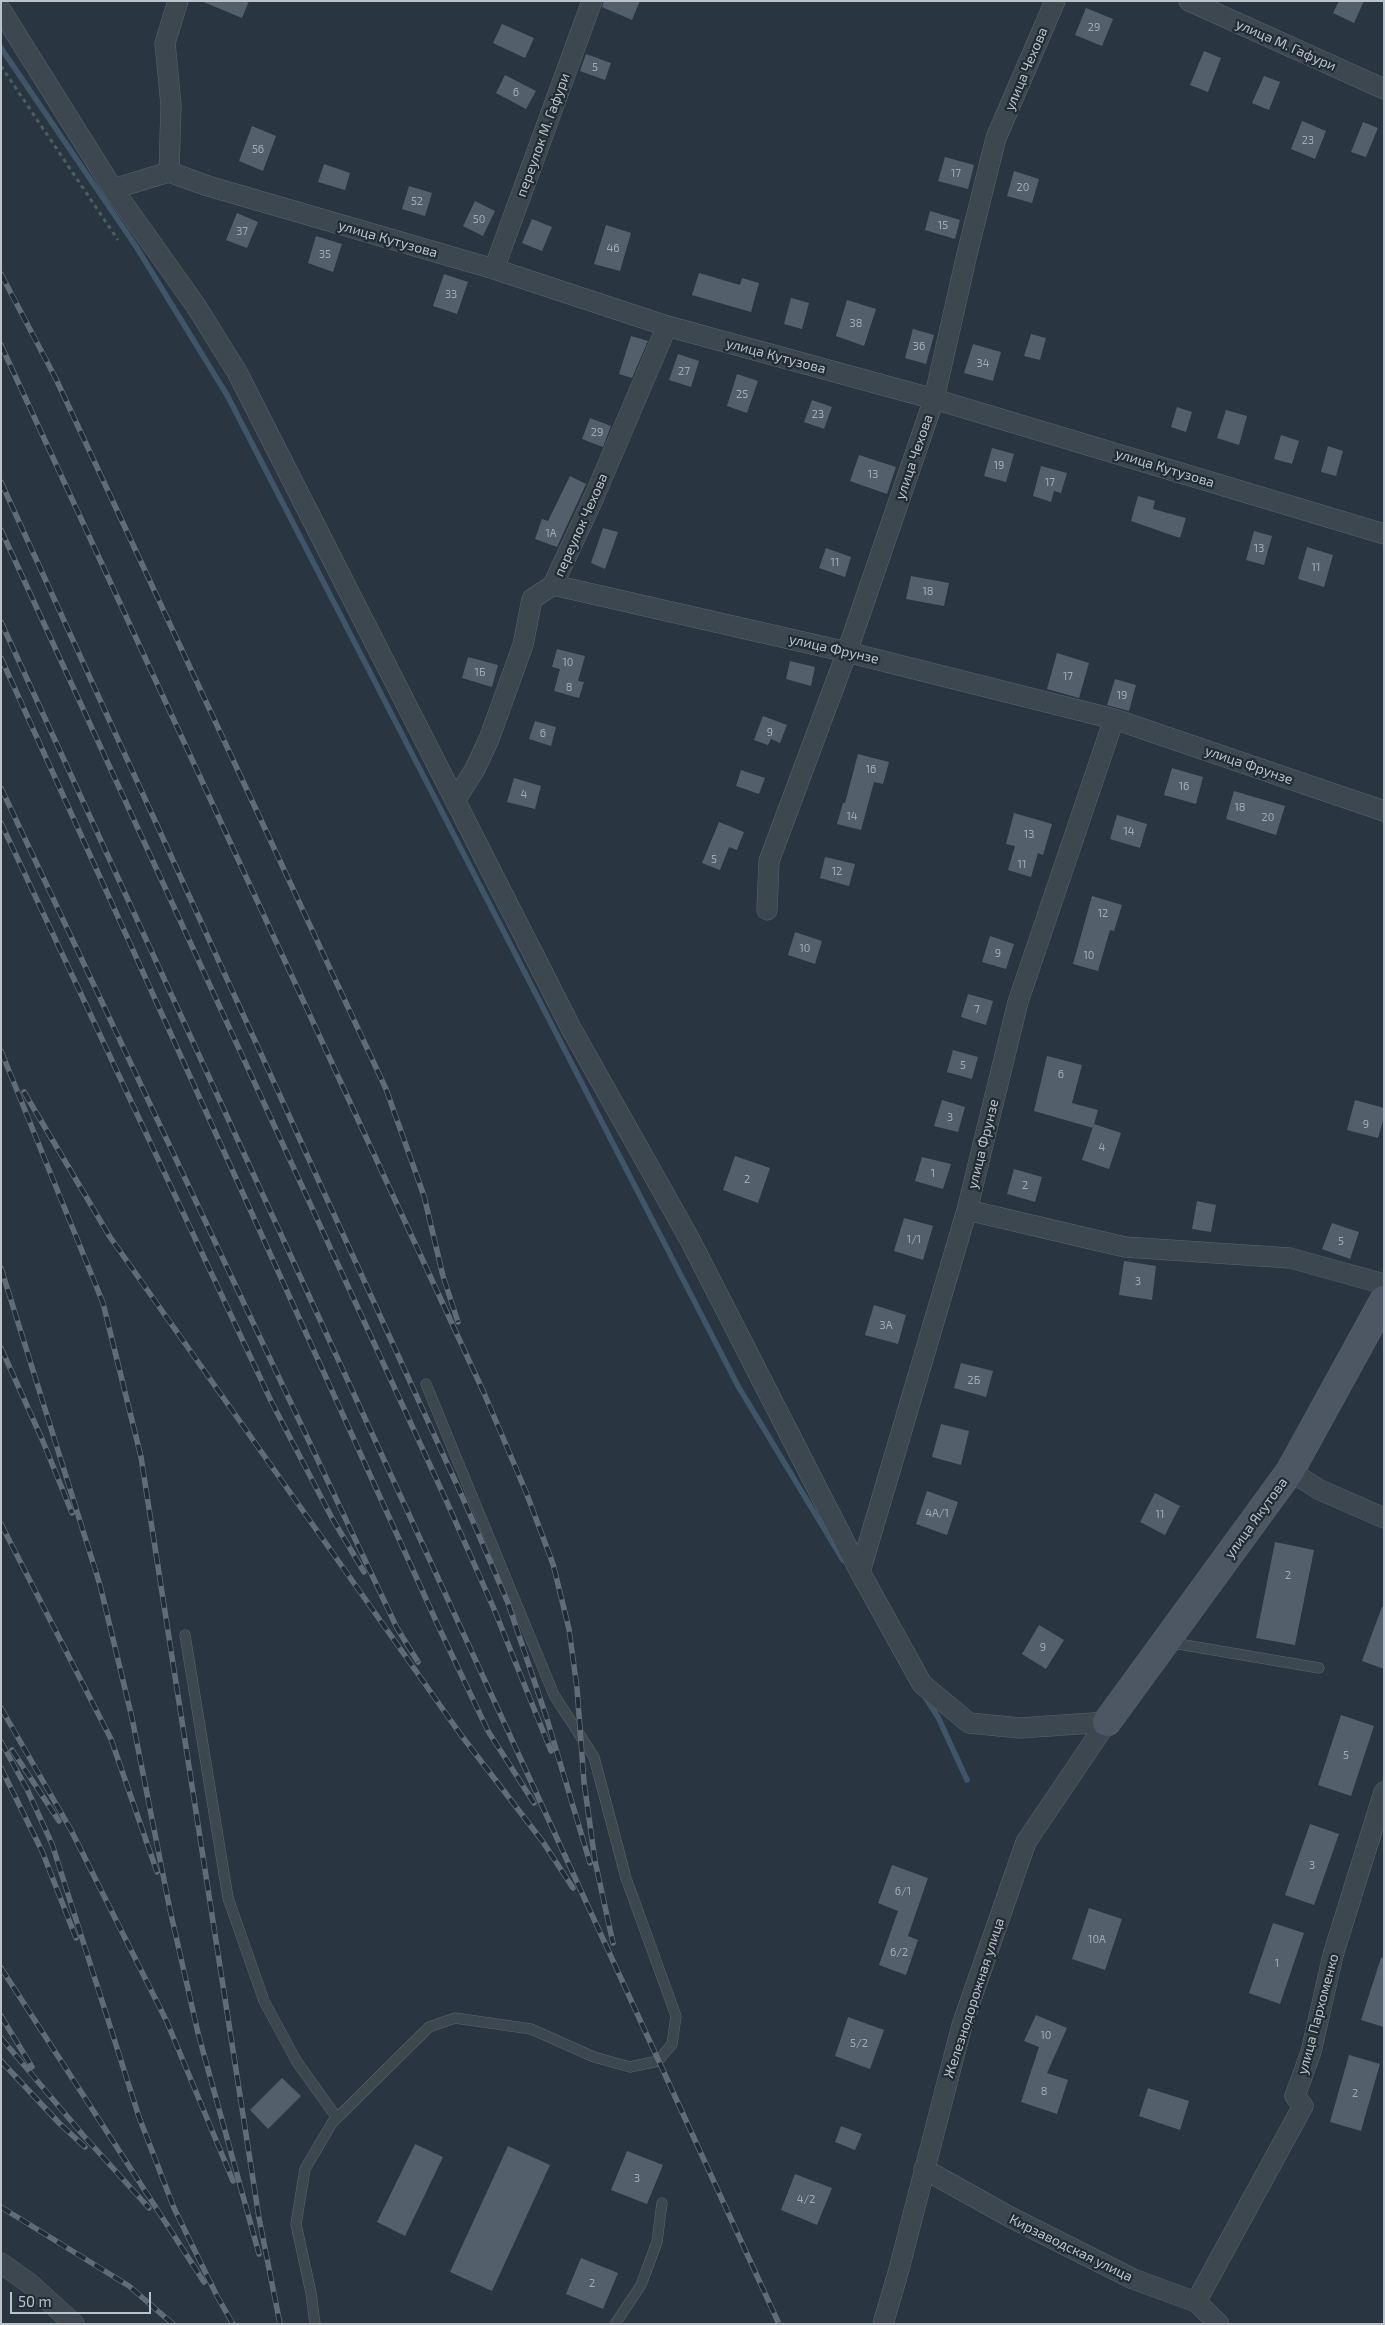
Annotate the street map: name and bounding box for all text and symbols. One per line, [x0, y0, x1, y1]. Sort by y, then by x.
street label: улица М. Гафури [1233, 15, 1339, 75]
house number: 29 [1088, 20, 1100, 34]
street label: улица Чехова [1001, 25, 1051, 113]
house number: 5 [592, 60, 598, 74]
street label: переулок М. Гафури [513, 71, 573, 199]
house number: 6 [513, 85, 519, 99]
house number: 23 [1302, 133, 1314, 147]
house number: 56 [252, 142, 264, 156]
house number: 17 [951, 166, 961, 180]
house number: 20 [1017, 180, 1029, 194]
house number: 52 [411, 194, 423, 208]
house number: 50 [473, 212, 485, 226]
street label: улица Кутузова [336, 217, 440, 261]
house number: 15 [938, 218, 948, 232]
house number: 37 [236, 224, 248, 238]
house number: 46 [606, 241, 620, 255]
house number: 35 [319, 247, 331, 261]
house number: 33 [445, 287, 457, 301]
house number: 38 [850, 316, 862, 330]
street label: улица Кутузова [724, 335, 828, 377]
house number: 36 [913, 339, 925, 353]
house number: 34 [977, 356, 989, 370]
house number: 27 [678, 364, 690, 378]
house number: 25 [736, 387, 748, 401]
house number: 23 [812, 407, 824, 421]
street label: улица Чехова [892, 412, 936, 502]
house number: 29 [591, 425, 603, 439]
street label: улица Кутузова [1113, 445, 1217, 491]
house number: 19 [994, 458, 1004, 472]
house number: 13 [868, 467, 878, 481]
street label: переулок Чехова [551, 471, 611, 579]
house number: 17 [1045, 475, 1055, 489]
house number: 1А [545, 526, 557, 540]
house number: 13 [1254, 541, 1264, 555]
house number: 11 [831, 555, 839, 569]
house number: 11 [1312, 560, 1320, 574]
house number: 18 [922, 584, 934, 598]
street label: улица Фрунзе [787, 630, 881, 668]
house number: 10 [562, 655, 574, 669]
house number: 1Б [475, 665, 485, 679]
house number: 17 [1063, 669, 1073, 683]
house number: 8 [566, 680, 572, 694]
house number: 19 [1117, 688, 1127, 702]
house number: 9 [767, 725, 773, 739]
house number: 6 [540, 726, 546, 740]
street label: улица Фрунзе [1203, 742, 1295, 788]
house number: 16 [866, 762, 876, 776]
house number: 16 [1179, 779, 1189, 793]
house number: 4 [521, 787, 527, 801]
house number: 18 [1234, 800, 1246, 814]
house number: 14 [846, 809, 858, 823]
house number: 20 [1262, 810, 1274, 824]
house number: 14 [1123, 824, 1135, 838]
house number: 13 [1024, 827, 1034, 841]
house number: 5 [711, 852, 717, 866]
house number: 11 [1018, 857, 1026, 871]
house number: 12 [832, 864, 842, 878]
house number: 12 [1098, 906, 1108, 920]
house number: 10 [799, 941, 811, 955]
house number: 9 [995, 946, 1001, 960]
house number: 10 [1083, 948, 1095, 962]
house number: 7 [974, 1002, 980, 1016]
house number: 5 [960, 1058, 966, 1072]
house number: 6 [1058, 1067, 1064, 1081]
street label: улица Фрунзе [964, 1097, 1002, 1191]
house number: 3 [947, 1110, 953, 1124]
house number: 9 [1363, 1117, 1369, 1131]
house number: 4 [1099, 1140, 1105, 1154]
house number: 1 [931, 1166, 935, 1180]
house number: 2 [744, 1172, 750, 1186]
house number: 2 [1022, 1178, 1028, 1192]
house number: 1/1 [907, 1232, 921, 1246]
house number: 5 [1338, 1234, 1344, 1248]
house number: 3 [1135, 1274, 1141, 1288]
house number: 3А [880, 1318, 892, 1332]
house number: 2Б [968, 1373, 980, 1387]
street label: улица Якутова [1221, 1474, 1291, 1562]
house number: 4А/1 [925, 1506, 949, 1520]
house number: 11 [1156, 1507, 1164, 1521]
house number: 2 [1285, 1568, 1291, 1582]
house number: 9 [1040, 1640, 1046, 1654]
house number: 5 [1343, 1748, 1349, 1762]
house number: 3 [1309, 1858, 1315, 1872]
house number: 6/1 [895, 1884, 911, 1898]
street label: Железнодорожная улица [940, 1916, 1008, 2080]
house number: 10А [1088, 1932, 1106, 1946]
house number: 6/2 [890, 1945, 908, 1959]
street label: улица Пархоменко [1294, 1952, 1342, 2076]
house number: 1 [1275, 1956, 1279, 1970]
house number: 10 [1040, 2028, 1052, 2042]
house number: 5/2 [850, 2036, 868, 2050]
house number: 8 [1041, 2084, 1047, 2098]
house number: 2 [1352, 2086, 1358, 2100]
house number: 3 [634, 2171, 640, 2185]
house number: 4/2 [797, 2192, 815, 2206]
street label: Кирзаводская улица [1007, 2211, 1135, 2285]
house number: 2 [589, 2276, 595, 2290]
scale bar [12, 2282, 154, 2314]
text: 50 m [18, 2292, 52, 2310]

